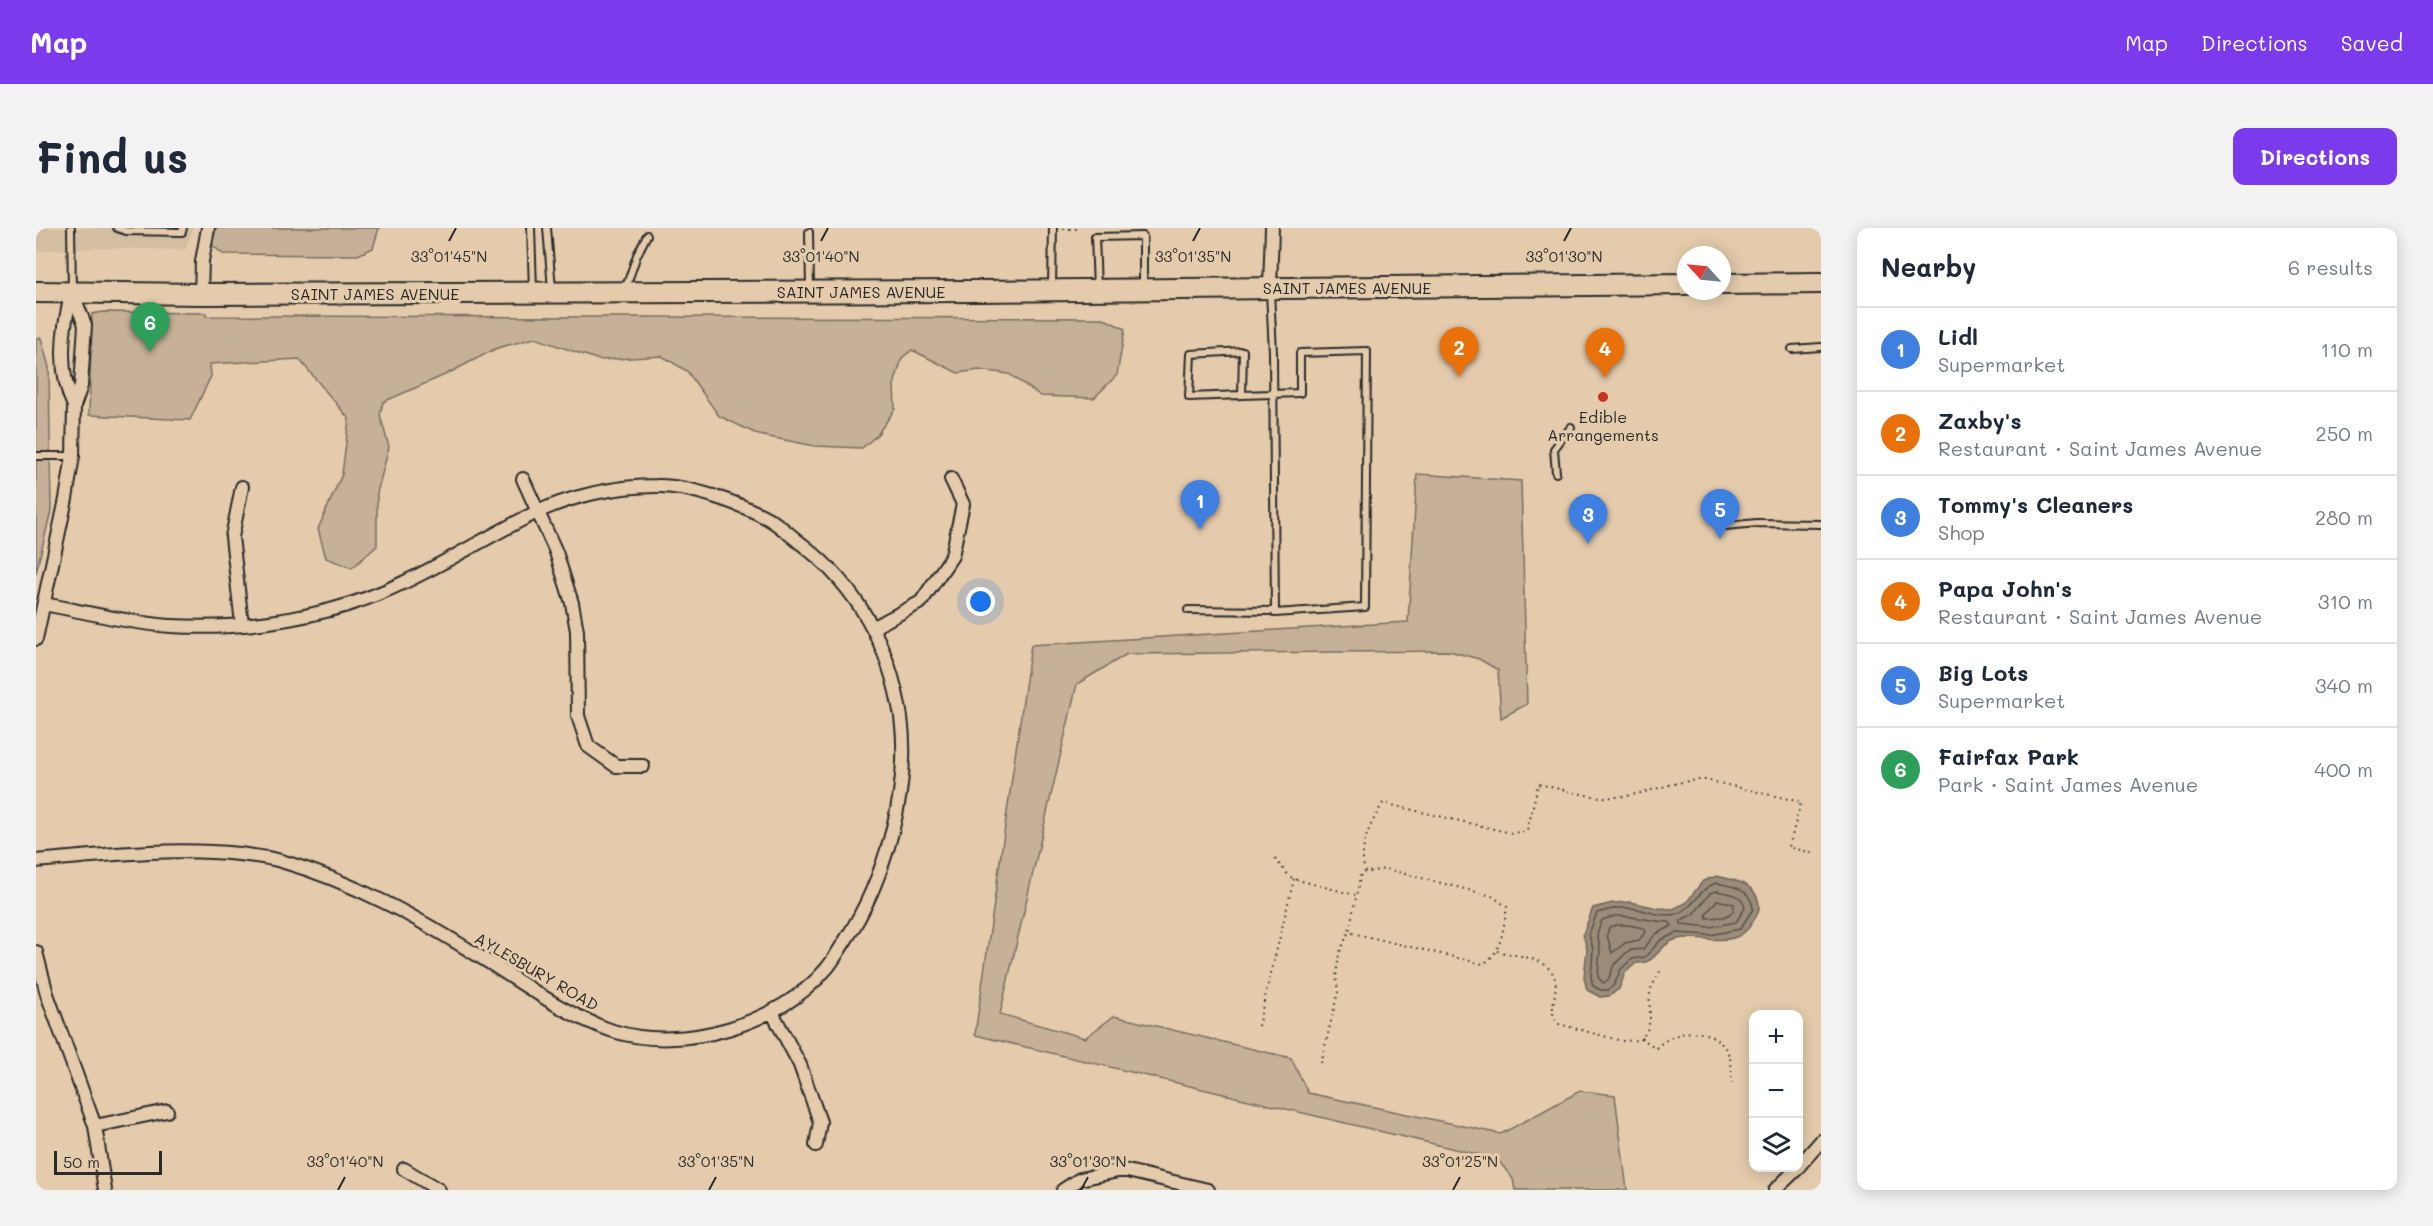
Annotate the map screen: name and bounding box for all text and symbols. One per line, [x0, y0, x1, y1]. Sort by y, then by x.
text: Map [30, 24, 87, 60]
text: Map [2125, 29, 2168, 56]
text: Directions [2201, 29, 2308, 56]
text: Saved [2341, 29, 2403, 56]
button: Directions [2233, 128, 2397, 185]
text: Find us [36, 129, 188, 184]
text: 33°01'45"N [411, 246, 487, 266]
text: 33°01'40"N [782, 246, 860, 266]
text: 33°01'35"N [1155, 246, 1231, 266]
text: 33°01'30"N [1525, 246, 1603, 266]
north arrow [1677, 246, 1731, 300]
text: Nearby [1881, 250, 1976, 284]
text: 6 results [2288, 254, 2373, 280]
street label: SAINT JAMES AVENUE [1263, 277, 1431, 298]
street label: SAINT JAMES AVENUE [777, 281, 945, 302]
street label: SAINT JAMES AVENUE [291, 283, 459, 304]
pin: 6 [130, 302, 170, 352]
text: Lidl [1938, 322, 1978, 351]
pin: 2 [1440, 328, 1478, 377]
pin: 4 [1586, 328, 1624, 378]
text: 1 [1896, 336, 1905, 362]
text: 110 m [2320, 336, 2373, 362]
text: Supermarket [1938, 351, 2065, 377]
marker: Edible Arrangements [1596, 390, 1610, 404]
place label: Edible Arrangements [1547, 406, 1659, 445]
text: Zaxby's [1938, 406, 2022, 435]
text: 2 [1895, 420, 1906, 446]
text: 250 m [2316, 420, 2373, 446]
text: Restaurant · Saint James Avenue [1938, 435, 2262, 461]
pin: 1 [1180, 480, 1220, 530]
pin: 5 [1700, 490, 1740, 539]
text: Tommy's Cleaners [1938, 490, 2133, 519]
pin: 3 [1568, 494, 1608, 544]
text: 3 [1895, 504, 1907, 530]
text: 280 m [2315, 504, 2373, 530]
text: Shop [1938, 519, 1985, 545]
text: Papa John's [1938, 574, 2072, 603]
your location [966, 587, 995, 616]
text: 4 [1894, 588, 1907, 614]
text: 310 m [2318, 588, 2373, 614]
text: Restaurant · Saint James Avenue [1938, 603, 2262, 629]
text: Big Lots [1938, 658, 2028, 687]
text: 5 [1895, 672, 1906, 698]
text: 340 m [2315, 672, 2373, 698]
text: Supermarket [1938, 687, 2065, 713]
text: Fairfax Park [1938, 742, 2079, 771]
text: 6 [1894, 756, 1907, 782]
text: 400 m [2314, 756, 2373, 782]
text: Park · Saint James Avenue [1938, 771, 2198, 797]
street label: AYLESBURY ROAD [471, 927, 603, 1015]
map controls [1749, 1010, 1803, 1172]
button: + [1749, 1010, 1803, 1064]
button: − [1749, 1064, 1803, 1118]
button: layers [1749, 1118, 1803, 1172]
scale bar [54, 1148, 162, 1176]
text: 50 m [63, 1151, 100, 1172]
text: 33°01'40"N [306, 1151, 384, 1171]
text: 33°01'35"N [678, 1151, 754, 1171]
text: 33°01'30"N [1049, 1151, 1127, 1171]
text: 33°01'25"N [1422, 1151, 1498, 1171]

